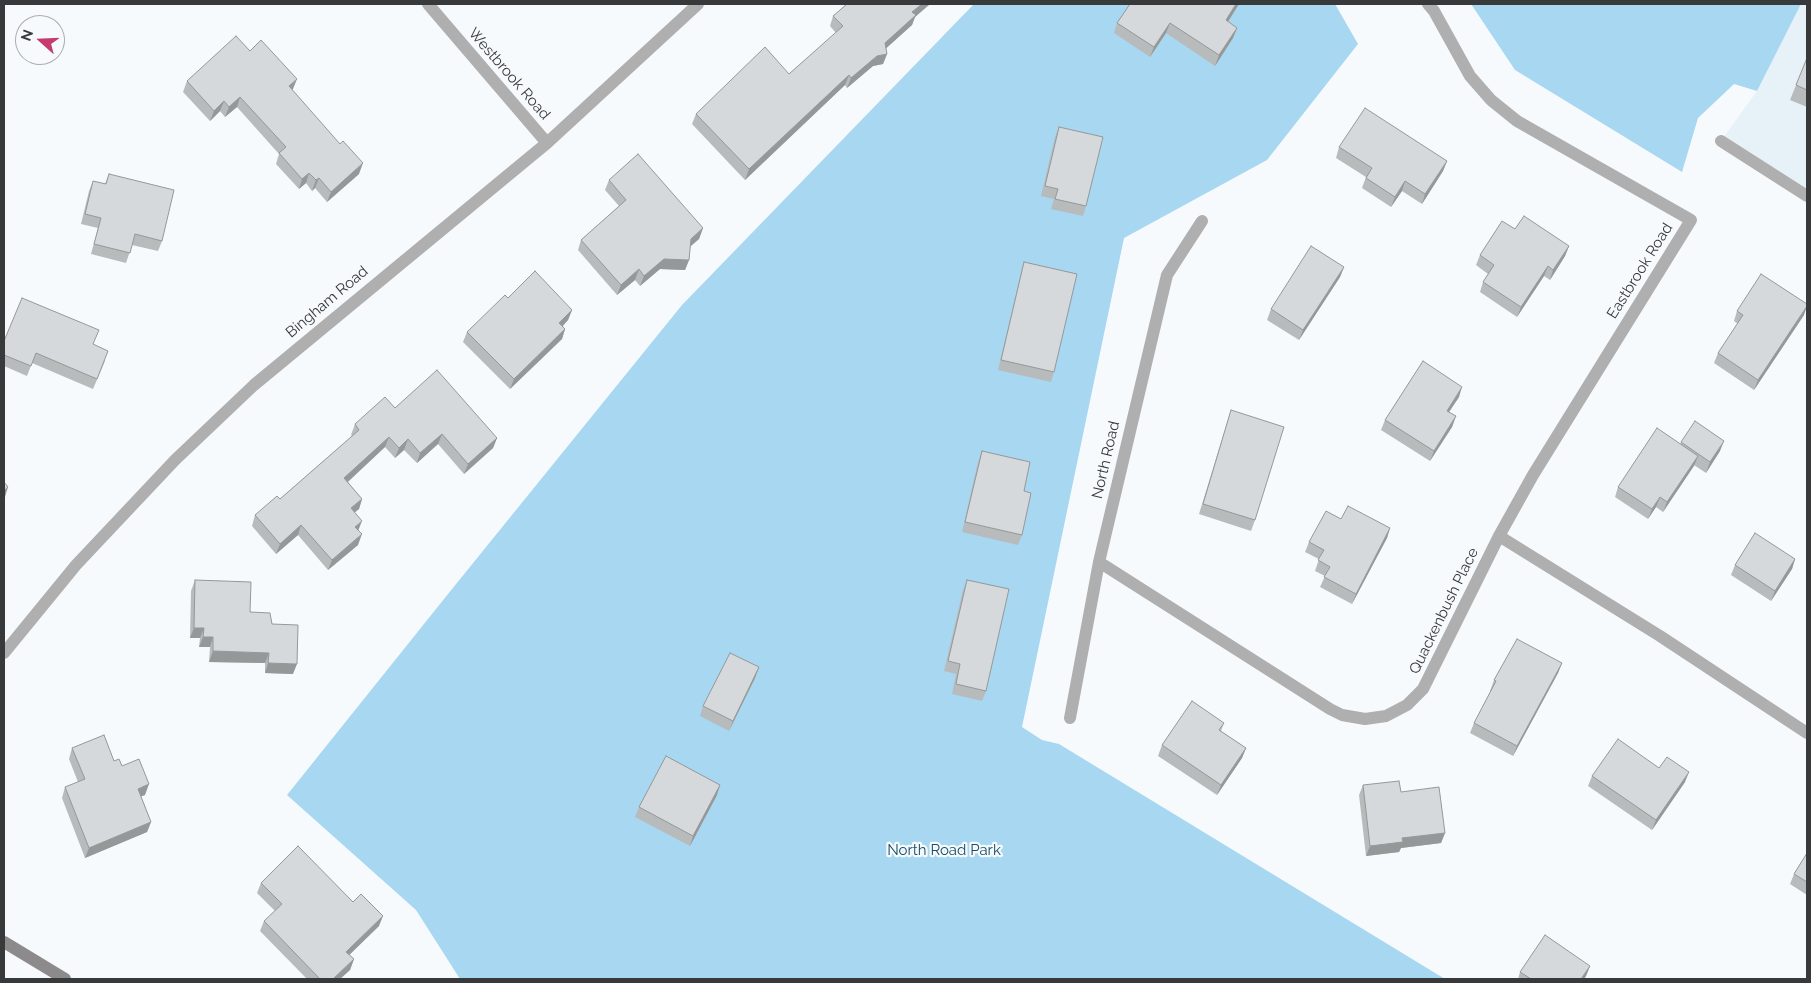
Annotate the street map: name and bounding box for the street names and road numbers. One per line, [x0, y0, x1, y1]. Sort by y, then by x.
street label: Westbrook Road [464, 24, 554, 124]
street label: Eastbrook Road [1603, 220, 1677, 322]
street label: Bingham Road [282, 262, 372, 342]
street label: North Road [1088, 419, 1124, 501]
street label: Quackenbush Place [1406, 545, 1482, 677]

